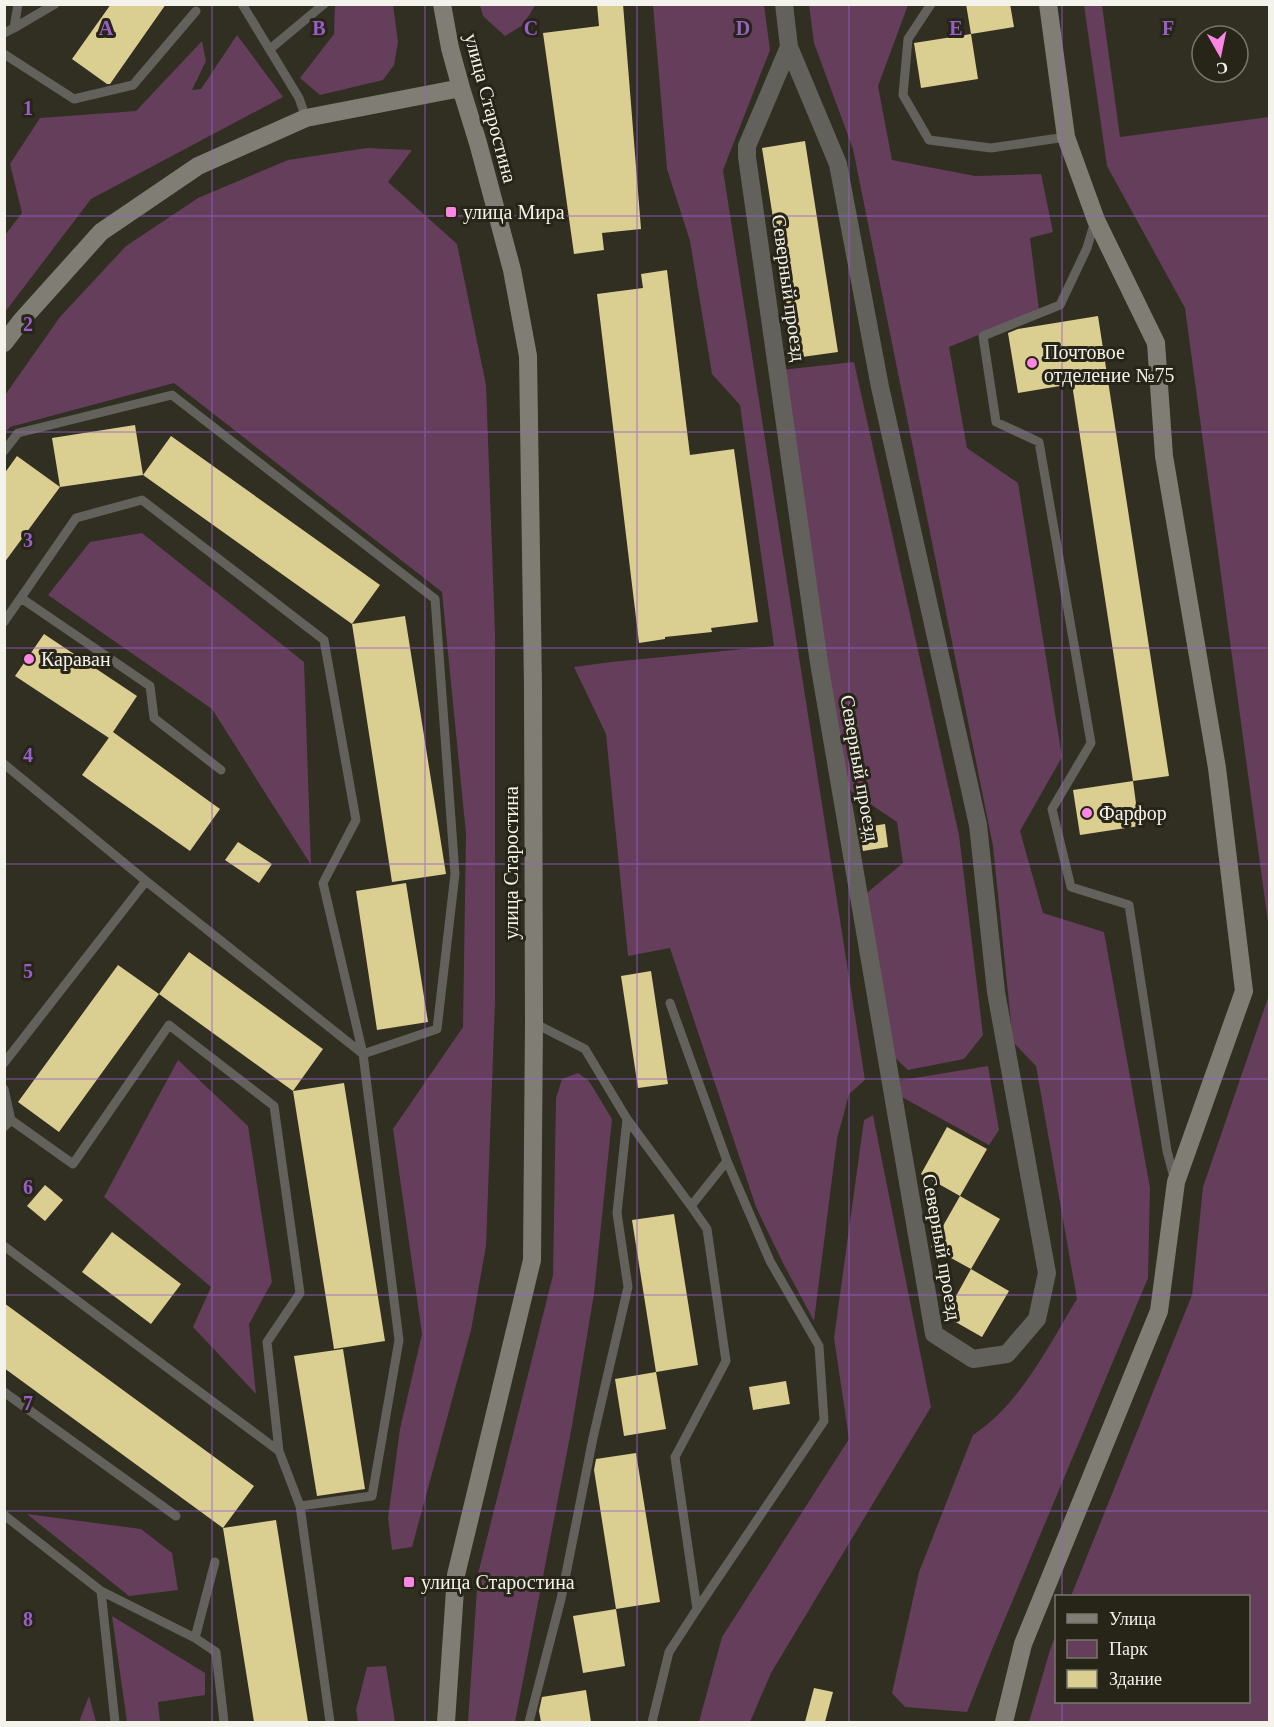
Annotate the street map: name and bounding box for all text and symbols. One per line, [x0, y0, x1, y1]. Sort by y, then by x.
text: A [99, 17, 114, 39]
text: B [312, 17, 326, 39]
text: C [524, 17, 538, 39]
text: D [736, 17, 750, 39]
text: E [949, 17, 963, 39]
text: F [1162, 17, 1174, 39]
north arrow [1190, 24, 1250, 84]
street label: улица Старостина [460, 31, 522, 185]
text: С [1215, 59, 1229, 78]
text: 1 [23, 97, 33, 119]
place label: улица Мира [463, 201, 565, 224]
marker: улица Мира [444, 205, 458, 219]
street label: Северный проезд [767, 213, 810, 363]
text: 2 [23, 313, 33, 335]
place label: Почтовое отделение №75 [1044, 341, 1175, 387]
marker: Почтовое отделение №75 [1025, 356, 1039, 370]
text: 3 [23, 529, 33, 551]
place label: Караван [41, 648, 111, 671]
marker: Караван [22, 652, 36, 666]
street label: Северный проезд [835, 693, 884, 843]
text: 4 [23, 744, 33, 766]
street label: улица Старостина [500, 786, 523, 940]
place label: Фарфор [1099, 802, 1167, 825]
marker: Фарфор [1080, 806, 1094, 820]
text: 5 [23, 960, 33, 982]
street label: Северный проезд [917, 1172, 966, 1322]
text: 6 [23, 1176, 33, 1198]
text: 7 [23, 1392, 33, 1414]
place label: улица Старостина [421, 1571, 575, 1594]
marker: улица Старостина [402, 1575, 416, 1589]
legend [1055, 1595, 1250, 1703]
text: 8 [23, 1608, 33, 1630]
text: Улица [1109, 1609, 1156, 1629]
text: Парк [1109, 1639, 1148, 1659]
text: Здание [1109, 1669, 1162, 1689]

